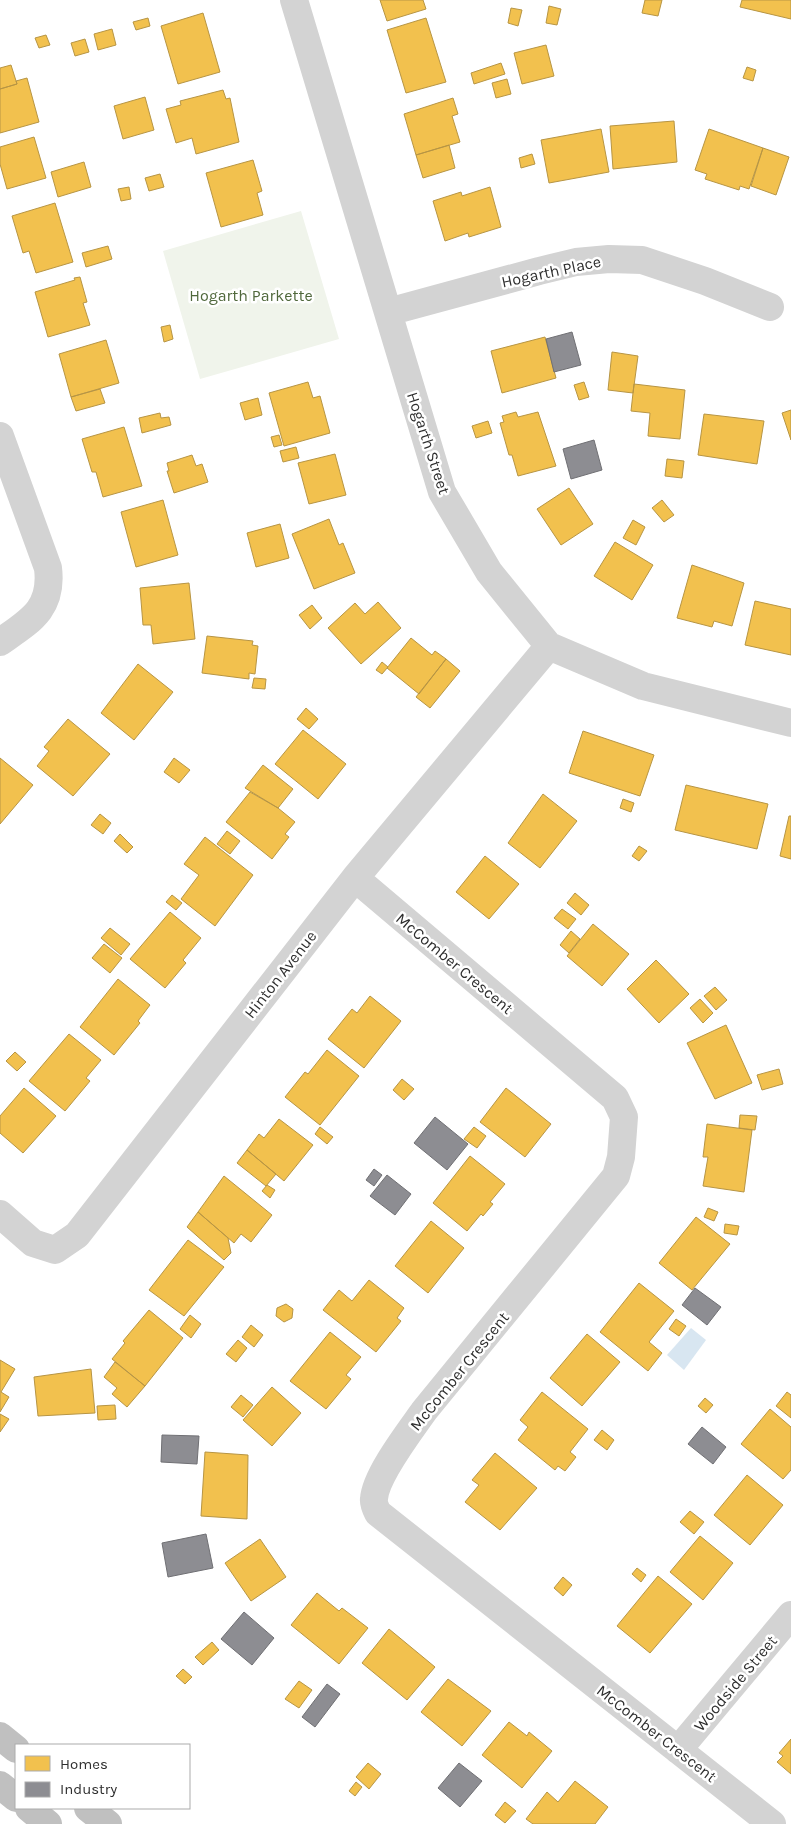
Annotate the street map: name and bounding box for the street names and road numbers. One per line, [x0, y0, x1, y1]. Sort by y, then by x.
street label: Hogarth Place [500, 252, 603, 291]
street label: Hogarth Street [403, 390, 454, 497]
street label: McComber Crescent [392, 909, 517, 1018]
street label: Hinton Avenue [240, 927, 321, 1022]
street label: McComber Crescent [406, 1308, 513, 1434]
street label: Woodside Street [690, 1631, 781, 1735]
street label: McComber Crescent [593, 1681, 720, 1786]

